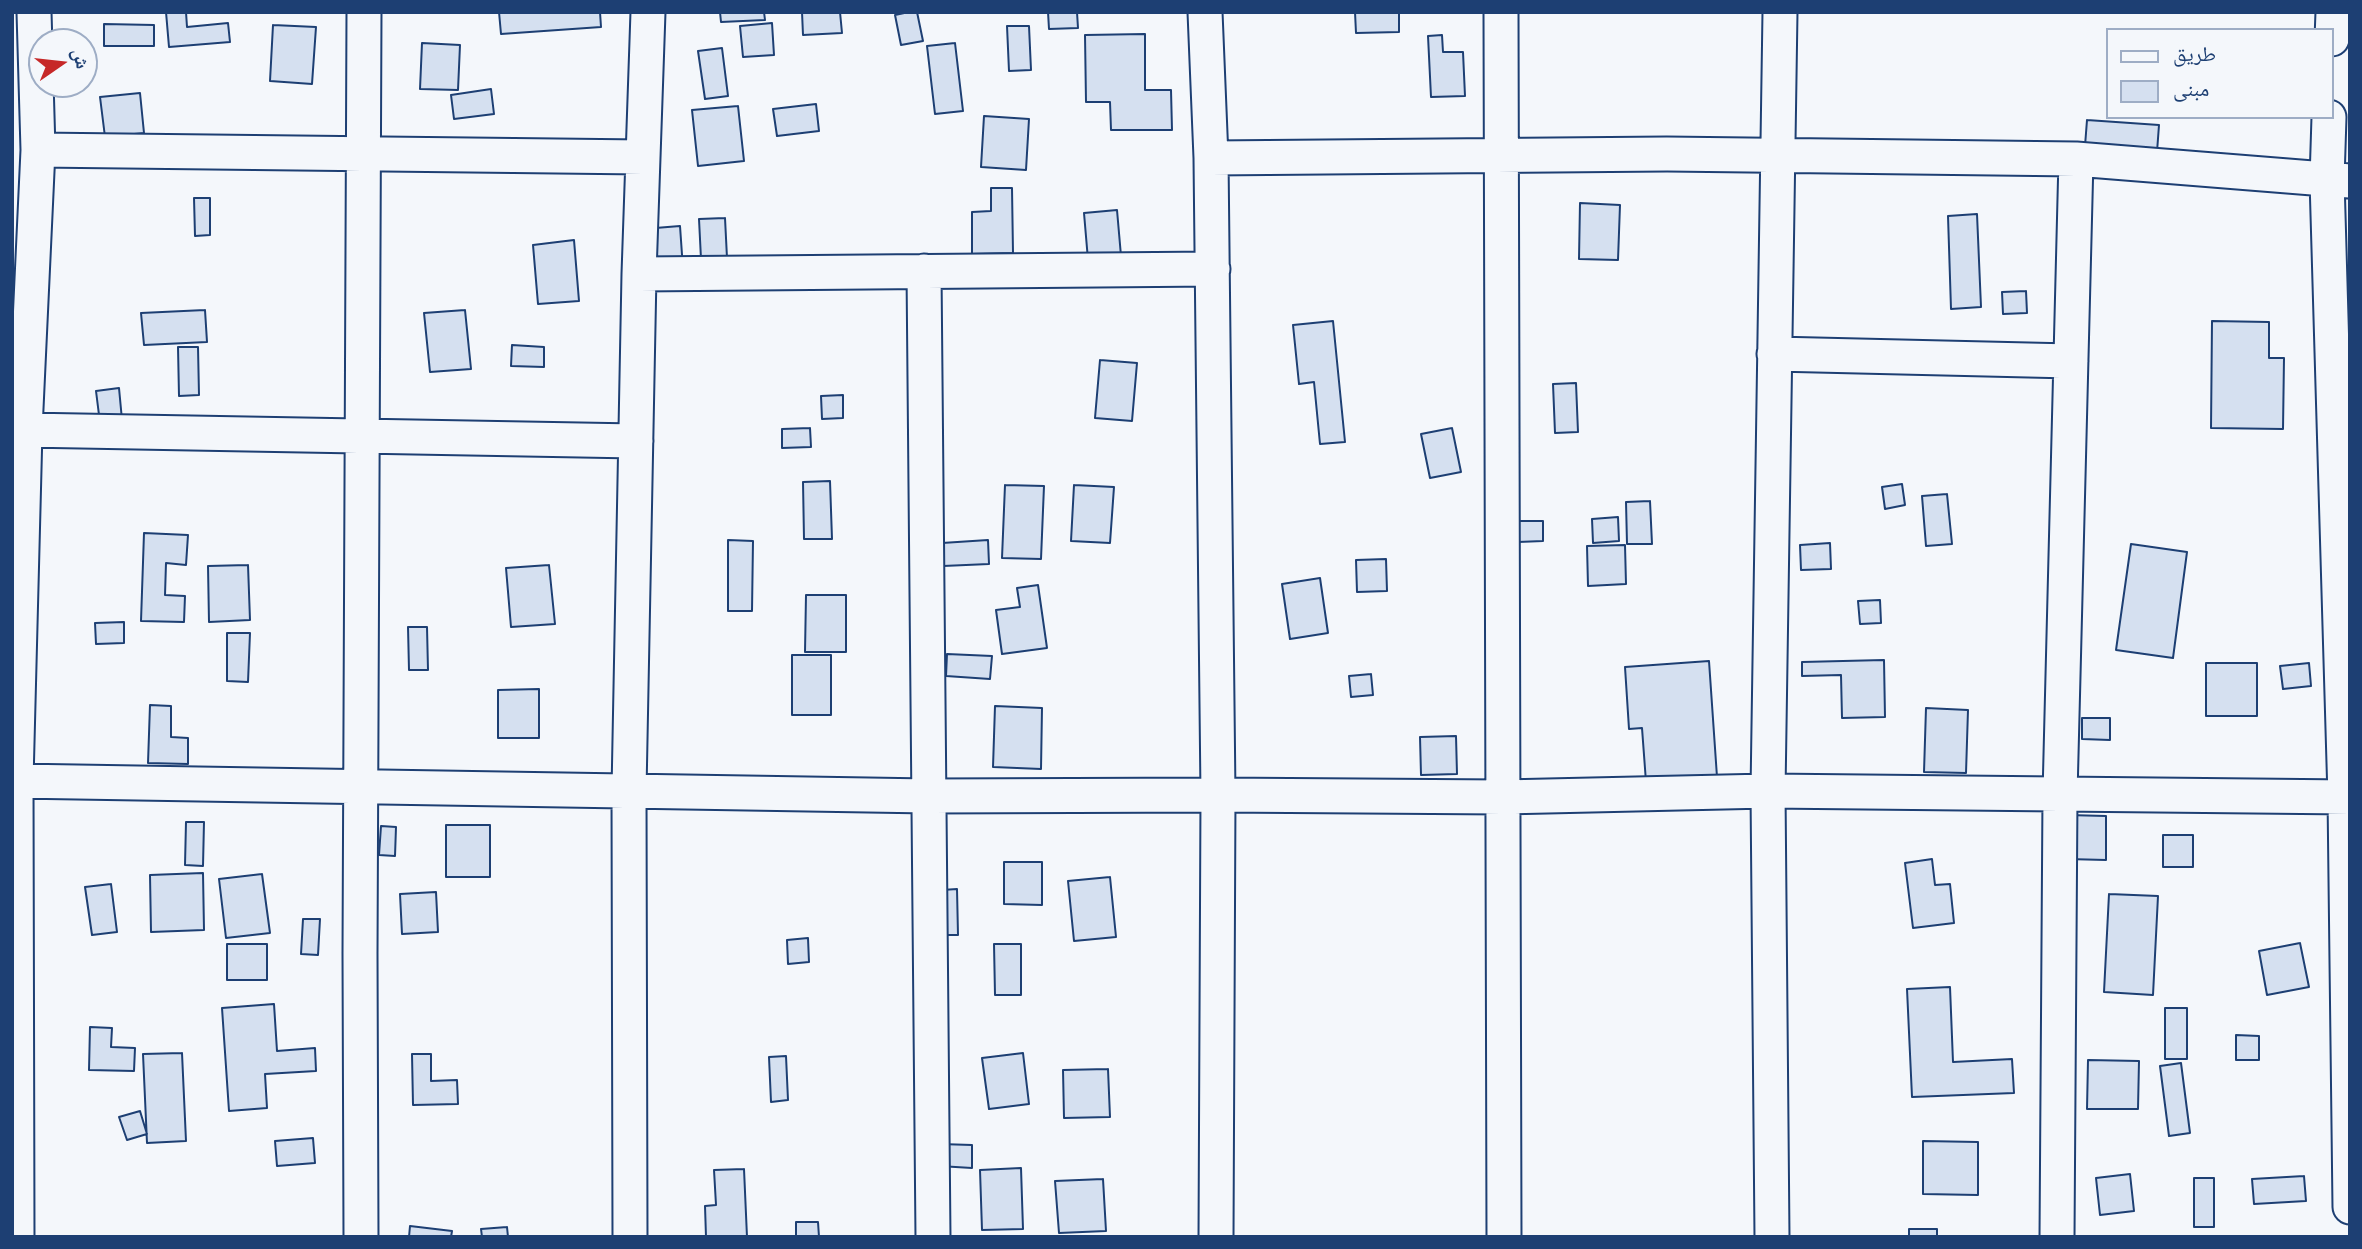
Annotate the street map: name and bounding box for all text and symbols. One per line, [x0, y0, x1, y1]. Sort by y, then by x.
north arrow [28, 28, 98, 98]
legend [2106, 28, 2334, 119]
text: طريق [2173, 40, 2216, 67]
text: ش [67, 46, 96, 71]
text: مبنى [2173, 75, 2209, 102]

